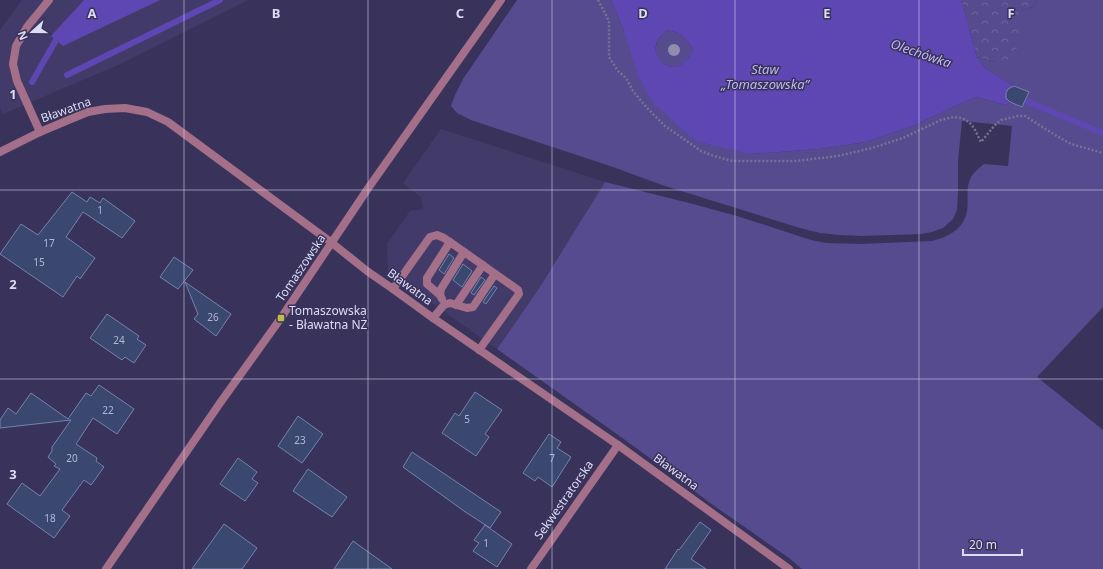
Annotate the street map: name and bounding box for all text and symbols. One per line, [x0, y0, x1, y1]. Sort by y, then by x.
text: A [88, 4, 97, 22]
text: B [272, 4, 280, 22]
text: C [456, 4, 464, 22]
text: D [638, 4, 648, 22]
text: E [823, 4, 831, 22]
text: F [1007, 4, 1015, 22]
north arrow [12, 12, 52, 52]
text: N [14, 29, 31, 43]
water label: Olechówka [888, 34, 954, 72]
water label: Staw „Tomaszowska” [720, 60, 810, 93]
text: 1 [9, 85, 17, 103]
street label: Bławatna [38, 93, 93, 126]
house number: 1 [97, 203, 103, 217]
street label: Tomaszowska [272, 231, 329, 305]
house number: 17 [43, 236, 55, 250]
house number: 15 [33, 255, 45, 269]
street label: Bławatna [384, 264, 436, 309]
text: 2 [9, 275, 17, 293]
place label: Tomaszowska - Bławatna NŻ [289, 302, 367, 333]
house number: 26 [207, 310, 219, 324]
marker: Tomaszowska - Bławatna NŻ [276, 313, 286, 323]
house number: 24 [113, 333, 125, 347]
house number: 22 [102, 403, 114, 417]
house number: 5 [464, 412, 470, 426]
house number: 23 [294, 433, 306, 447]
street label: Bławatna [650, 449, 702, 494]
house number: 20 [66, 451, 78, 465]
house number: 7 [549, 451, 555, 465]
street label: Sekwestratorska [530, 457, 597, 543]
text: 3 [9, 465, 17, 483]
house number: 18 [44, 511, 56, 525]
scale bar [963, 531, 1022, 557]
house number: 1 [483, 536, 489, 550]
text: 20 m [969, 536, 997, 553]

